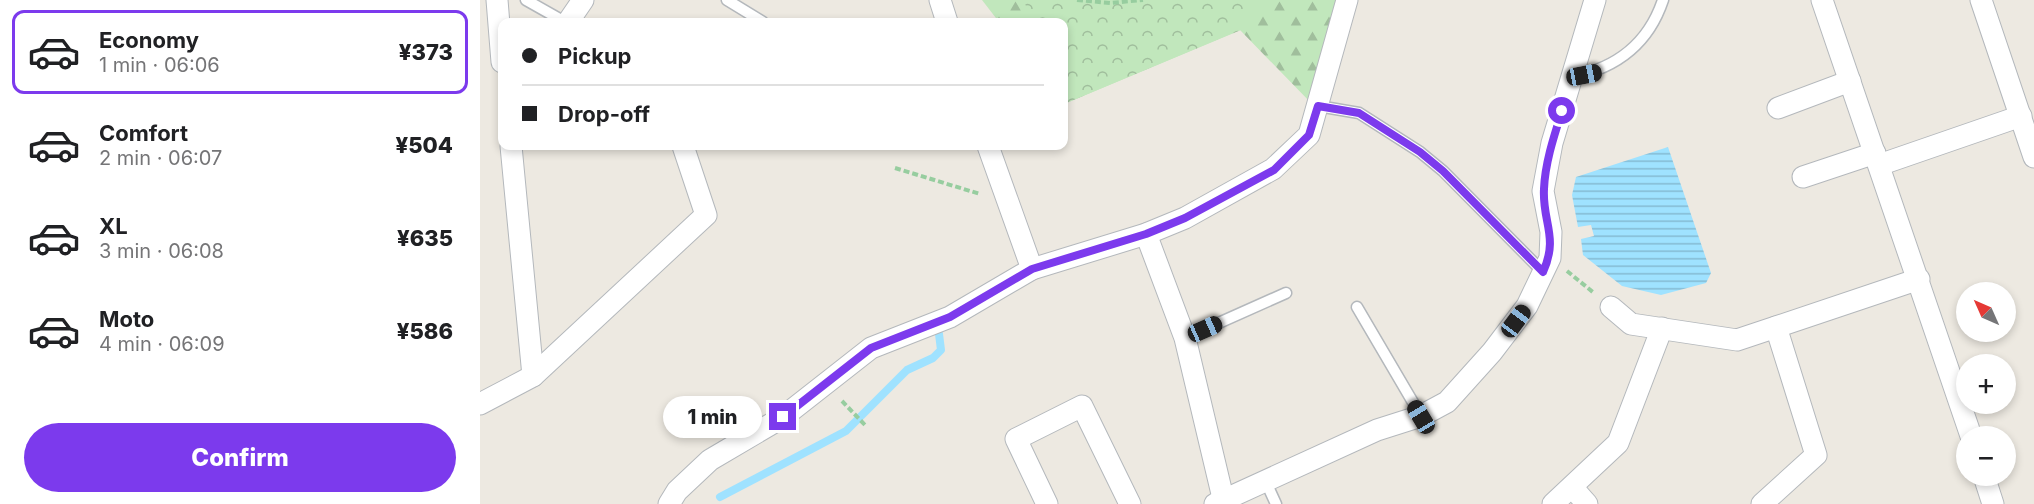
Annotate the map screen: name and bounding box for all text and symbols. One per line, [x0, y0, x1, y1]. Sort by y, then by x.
icon: car [27, 25, 81, 79]
text: Economy [99, 27, 199, 53]
text: ¥373 [399, 39, 453, 65]
text: Pickup [558, 43, 632, 69]
text: 1 min · 06:06 [99, 53, 220, 77]
car [1565, 63, 1603, 87]
route start [1548, 97, 1575, 124]
text: Drop-off [558, 101, 650, 127]
icon: car [27, 118, 81, 172]
text: Comfort [99, 120, 188, 146]
text: ¥504 [396, 132, 453, 158]
text: 2 min · 06:07 [99, 146, 222, 170]
icon: car [27, 211, 81, 265]
text: XL [99, 213, 128, 239]
text: ¥635 [397, 225, 453, 251]
text: 3 min · 06:08 [99, 239, 224, 263]
north arrow [1956, 282, 2016, 342]
map controls [1956, 282, 2016, 486]
car [1498, 301, 1534, 341]
icon: car [27, 304, 81, 358]
text: Moto [99, 306, 154, 332]
car [1185, 313, 1225, 345]
text: ¥586 [397, 318, 453, 344]
text: 4 min · 06:09 [99, 332, 225, 356]
button: + [1956, 354, 2016, 414]
callout: 1 min [663, 396, 762, 438]
car [1404, 397, 1438, 437]
route end [769, 403, 796, 430]
text: 1 min [687, 405, 738, 429]
button: Confirm [24, 423, 456, 492]
button: − [1956, 426, 2016, 486]

